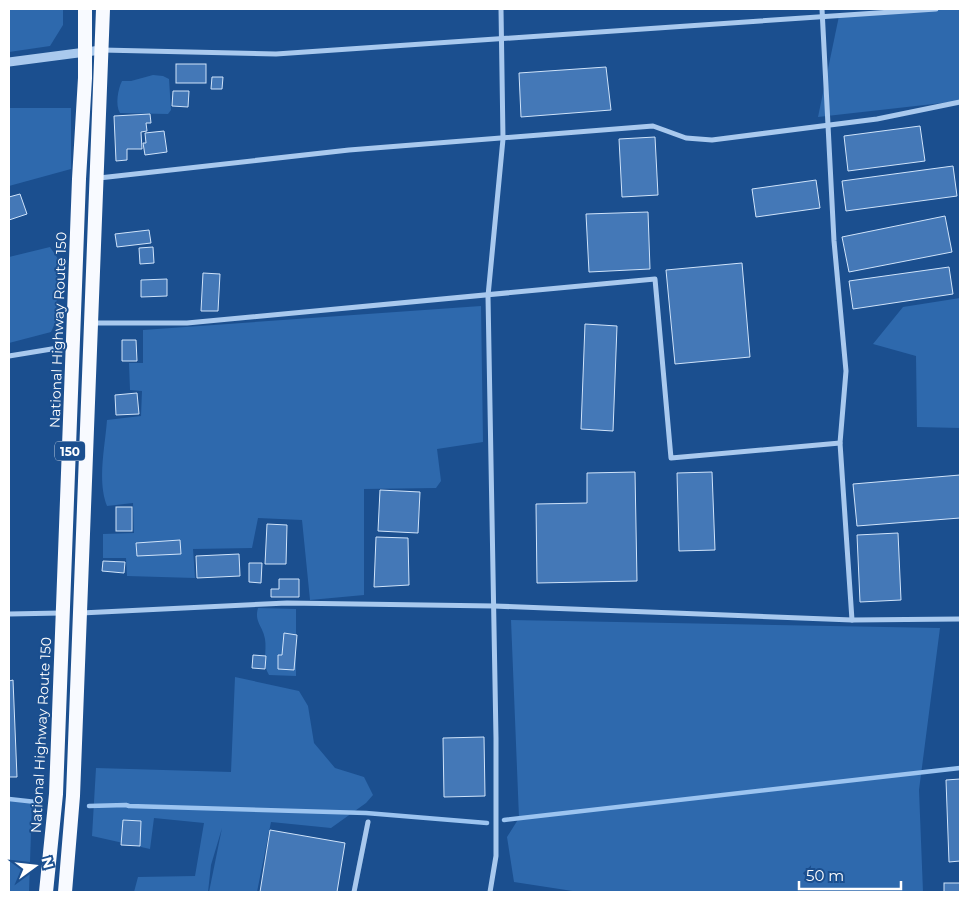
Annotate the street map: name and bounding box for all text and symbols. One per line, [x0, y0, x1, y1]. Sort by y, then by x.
street label: National Highway Route 150 [46, 232, 70, 428]
road number: 150 [55, 442, 85, 461]
street label: National Highway Route 150 [27, 636, 55, 834]
north arrow [10, 841, 60, 891]
text: N [37, 855, 58, 870]
scale bar [799, 858, 902, 890]
text: 50 m [806, 866, 844, 885]

